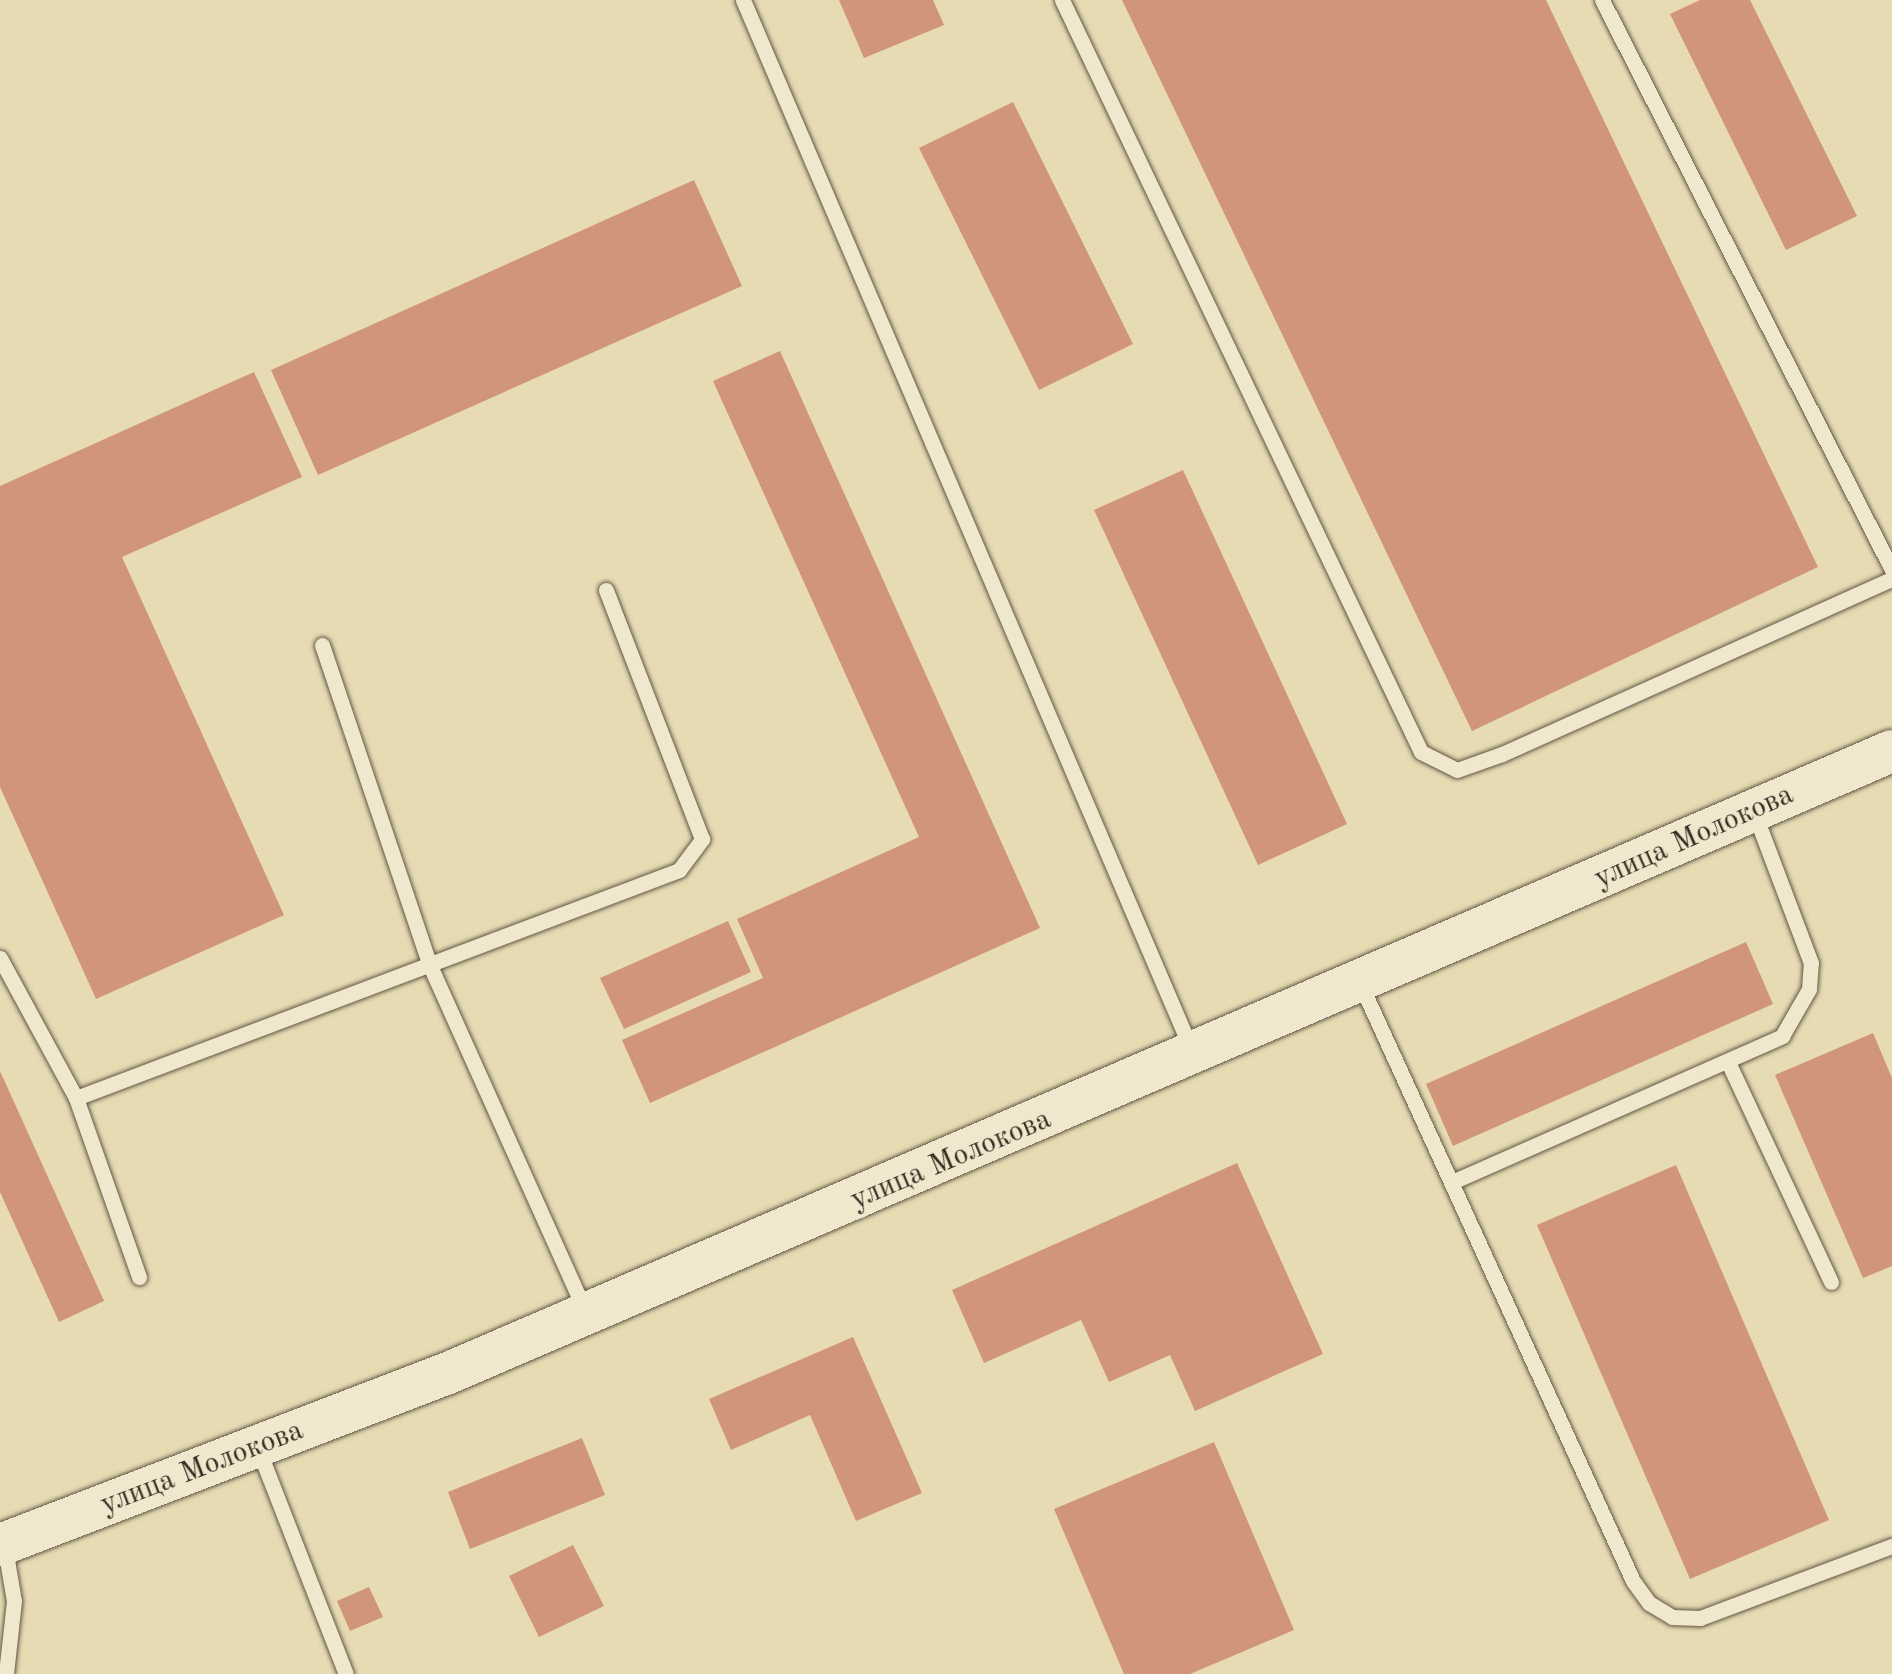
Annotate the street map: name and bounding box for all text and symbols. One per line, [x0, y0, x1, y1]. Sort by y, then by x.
street label: улица Молокова [1589, 777, 1799, 897]
street label: улица Молокова [845, 1102, 1057, 1218]
street label: улица Молокова [96, 1413, 308, 1523]

